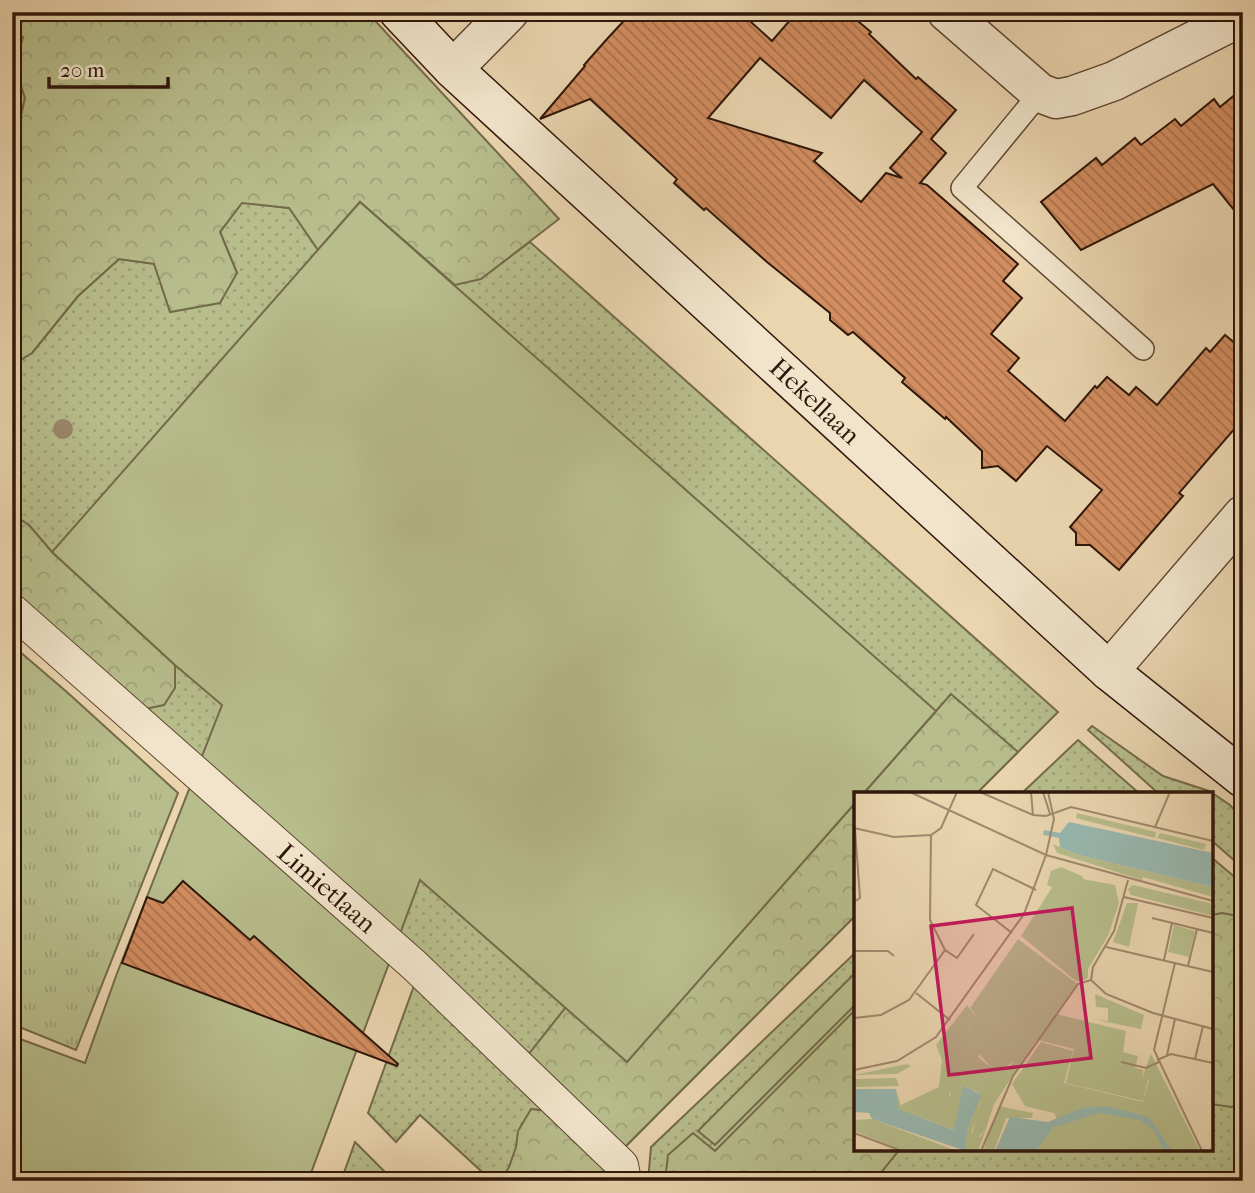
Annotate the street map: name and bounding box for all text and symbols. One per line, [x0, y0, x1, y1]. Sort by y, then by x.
scale bar [49, 46, 168, 90]
text: 20 m [60, 58, 105, 82]
street label: Hekellaan [763, 352, 866, 451]
inset map [854, 792, 1213, 1151]
street label: Limietlaan [271, 837, 382, 940]

